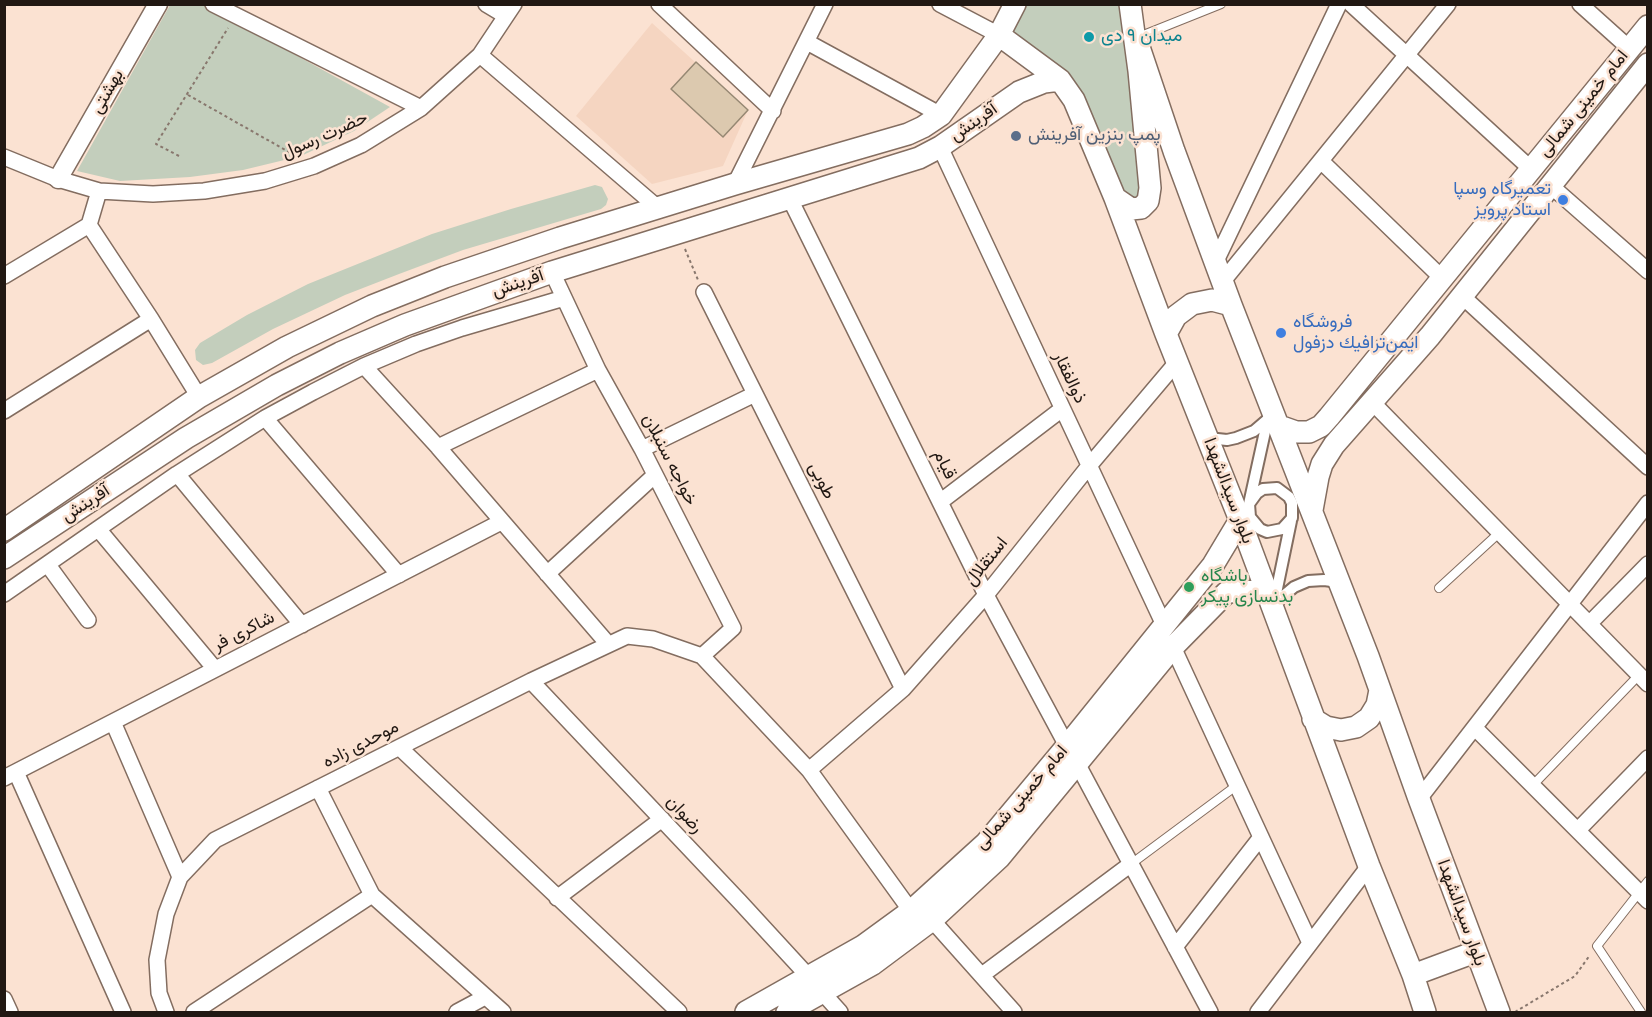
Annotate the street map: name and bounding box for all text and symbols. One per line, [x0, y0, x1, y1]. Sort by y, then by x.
place label: میدان ۹ دی [1101, 26, 1182, 48]
marker: میدان ۹ دی [1082, 30, 1096, 44]
street label: امام خمینی شمالی [1534, 46, 1634, 162]
street label: بهشتی [87, 66, 129, 118]
street label: آفرینش [946, 99, 1002, 147]
street label: حضرت رسول [279, 107, 371, 165]
place label: پمپ بنزین آفرینش [1028, 125, 1161, 147]
marker: پمپ بنزین آفرینش [1009, 129, 1023, 143]
place label: تعمیرگاه وسپا استاد پرویز [1453, 179, 1551, 222]
marker: تعمیرگاه وسپا استاد پرویز [1556, 193, 1570, 207]
street label: آفرینش [489, 265, 547, 303]
place label: فروشگاه ايمن‌ترافيك دزفول [1293, 312, 1419, 354]
marker: فروشگاه ايمن‌ترافيك دزفول [1274, 326, 1288, 340]
street label: ذوالفقار [1048, 349, 1090, 407]
street label: خواجه سنبلان [637, 411, 701, 509]
street label: بلوار سیدالشهدا [1198, 435, 1258, 547]
street label: قیام [928, 447, 960, 483]
street label: طوبی [803, 459, 839, 503]
street label: آفرینش [58, 480, 114, 528]
street label: استقلال [961, 533, 1013, 591]
place label: باشگاه بدنسازی پیکر [1201, 566, 1293, 608]
marker: باشگاه بدنسازی پیکر [1182, 580, 1196, 594]
street label: شاکری فر [210, 607, 278, 657]
street label: موحدی زاده [319, 717, 403, 773]
street label: امام خمینی شمالی [971, 741, 1073, 855]
street label: رضوان [661, 791, 707, 839]
street label: بلوار سیدالشهدا [1432, 857, 1490, 969]

